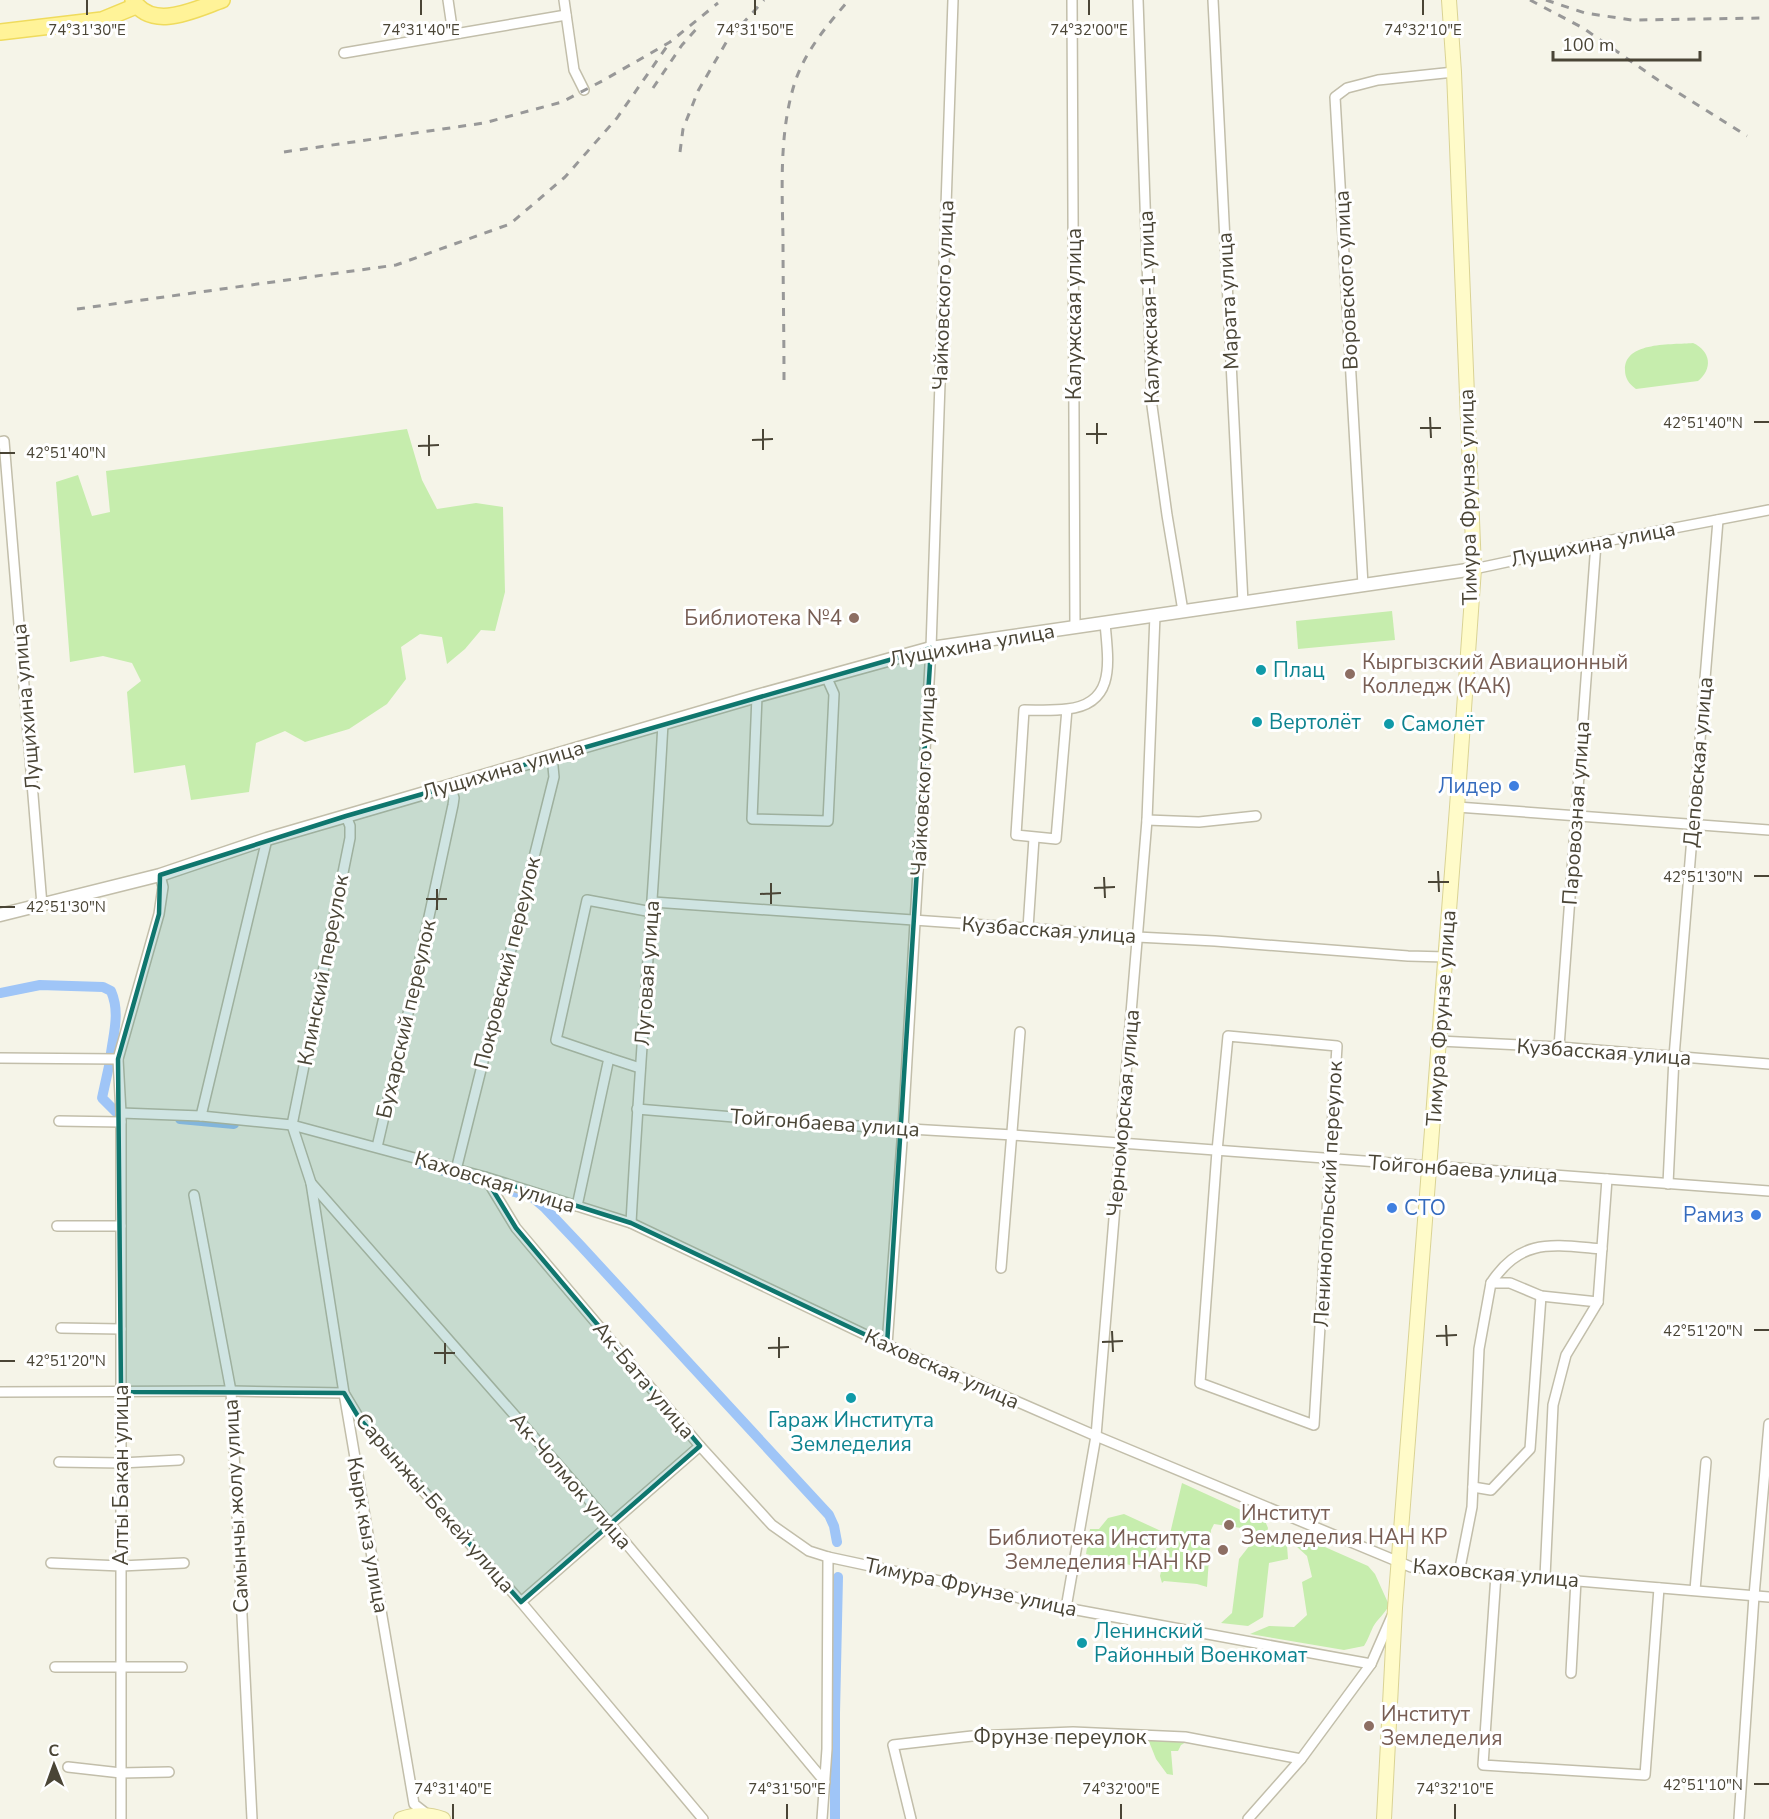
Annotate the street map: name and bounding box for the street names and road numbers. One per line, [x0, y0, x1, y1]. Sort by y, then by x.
street label: Воровского улица [1327, 190, 1365, 370]
street label: Чайковского улица [926, 200, 960, 390]
street label: Калужская-1 улица [1132, 210, 1166, 404]
street label: Калужская улица [1060, 228, 1088, 400]
street label: Марата улица [1210, 232, 1246, 370]
street label: Тимура Фрунзе улица [1452, 389, 1484, 605]
street label: Лущихина улица [1508, 514, 1678, 574]
street label: Лущихина улица [887, 617, 1057, 673]
street label: Лущихина улица [5, 622, 47, 792]
street label: Деповская улица [1677, 676, 1719, 848]
street label: Чайковского улица [904, 685, 942, 877]
street label: Паровозная улица [1556, 720, 1596, 906]
street label: Лущихина улица [419, 733, 587, 807]
street label: Покровский переулок [467, 853, 547, 1072]
street label: Клинский переулок [291, 871, 355, 1068]
street label: Луговая улица [628, 899, 666, 1047]
street label: Тимура Фрунзе улица [1419, 909, 1463, 1127]
street label: Кузбасская улица [961, 910, 1137, 950]
street label: Бухарский переулок [369, 916, 443, 1121]
street label: Черноморская улица [1100, 1008, 1146, 1218]
street label: Кузбасская улица [1516, 1032, 1692, 1072]
street label: Ленинопольский переулок [1307, 1059, 1349, 1328]
street label: Тойгонбаева улица [729, 1102, 921, 1144]
street label: Каховская улица [411, 1144, 579, 1220]
street label: Тойгонбаева улица [1367, 1148, 1559, 1190]
street label: Ак-Бата улица [587, 1315, 701, 1445]
street label: Каховская улица [860, 1322, 1024, 1416]
street label: Алты Бакан улица [107, 1384, 135, 1566]
street label: Самынчы жолу улица [216, 1398, 256, 1614]
street label: Сарынжы-Бекей улица [349, 1407, 521, 1599]
street label: Ак-Чолмок улица [504, 1407, 638, 1555]
street label: Кырк кыз улица [340, 1455, 396, 1615]
street label: Тимура Фрунзе улица [862, 1551, 1080, 1623]
street label: Каховская улица [1412, 1552, 1580, 1594]
street label: Фрунзе переулок [973, 1723, 1148, 1751]

